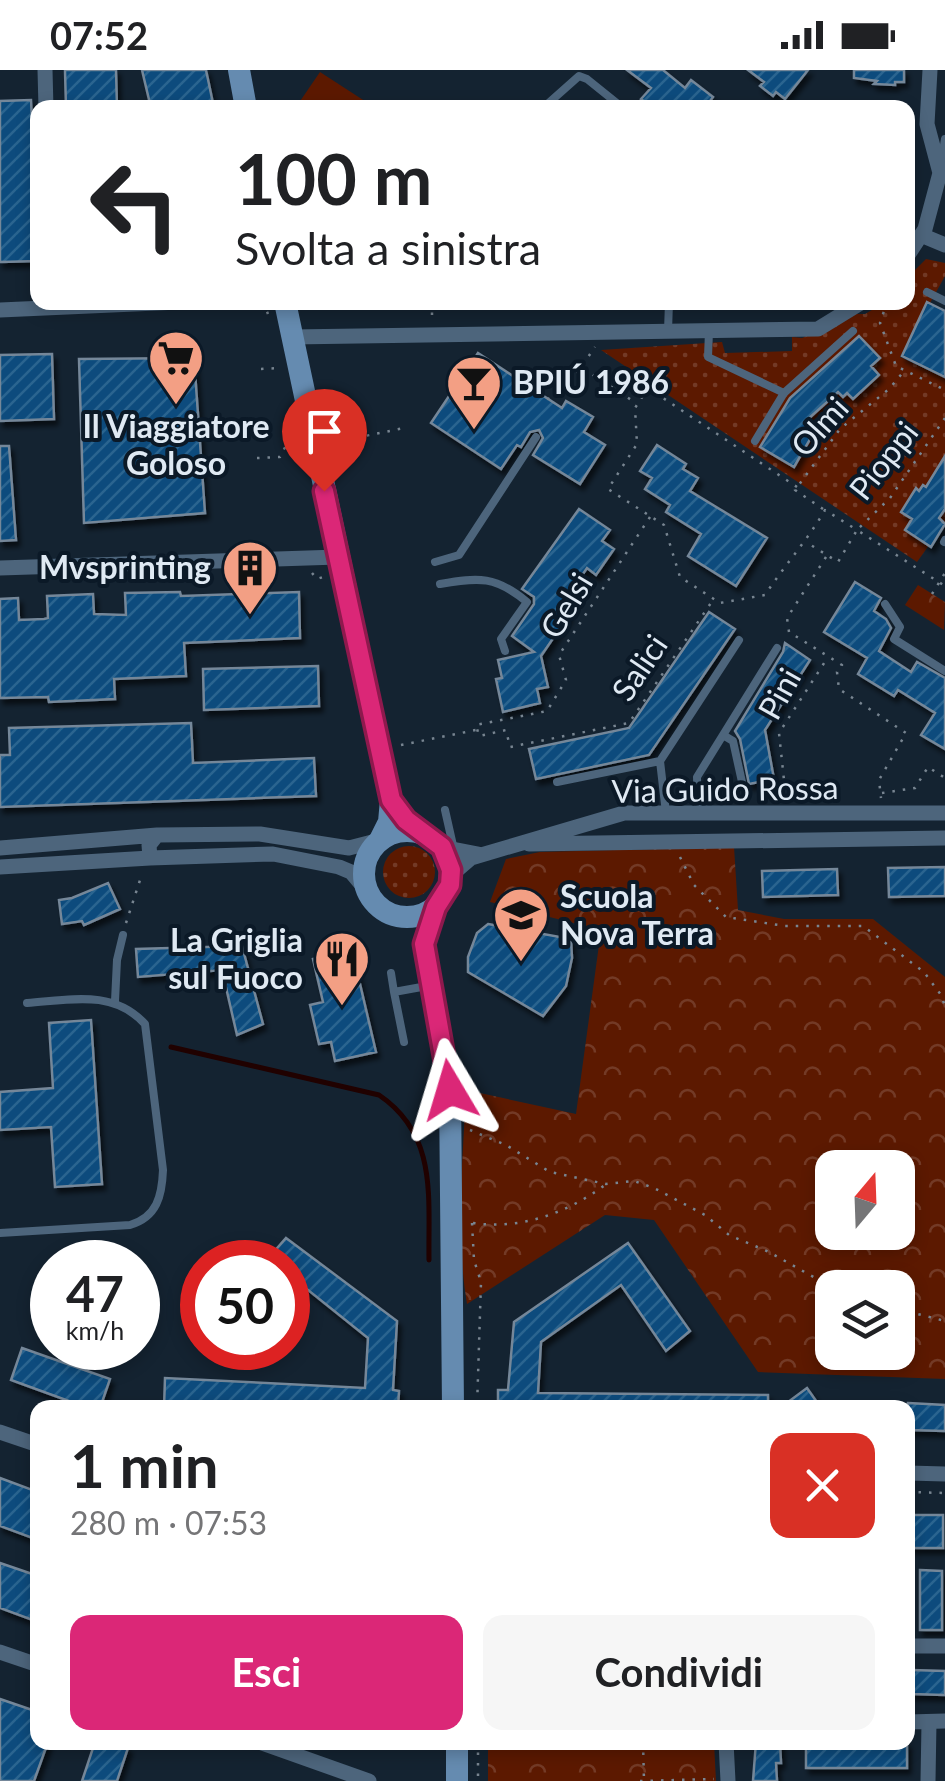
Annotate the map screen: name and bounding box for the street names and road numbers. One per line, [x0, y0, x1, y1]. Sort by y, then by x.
street label: Olmi [782, 388, 856, 464]
street label: Pioppi [840, 413, 925, 507]
street label: Gelsi [531, 566, 600, 645]
street label: Salici [603, 627, 675, 708]
street label: Pini [749, 661, 808, 726]
street label: Via Guido Rossa [611, 767, 839, 810]

